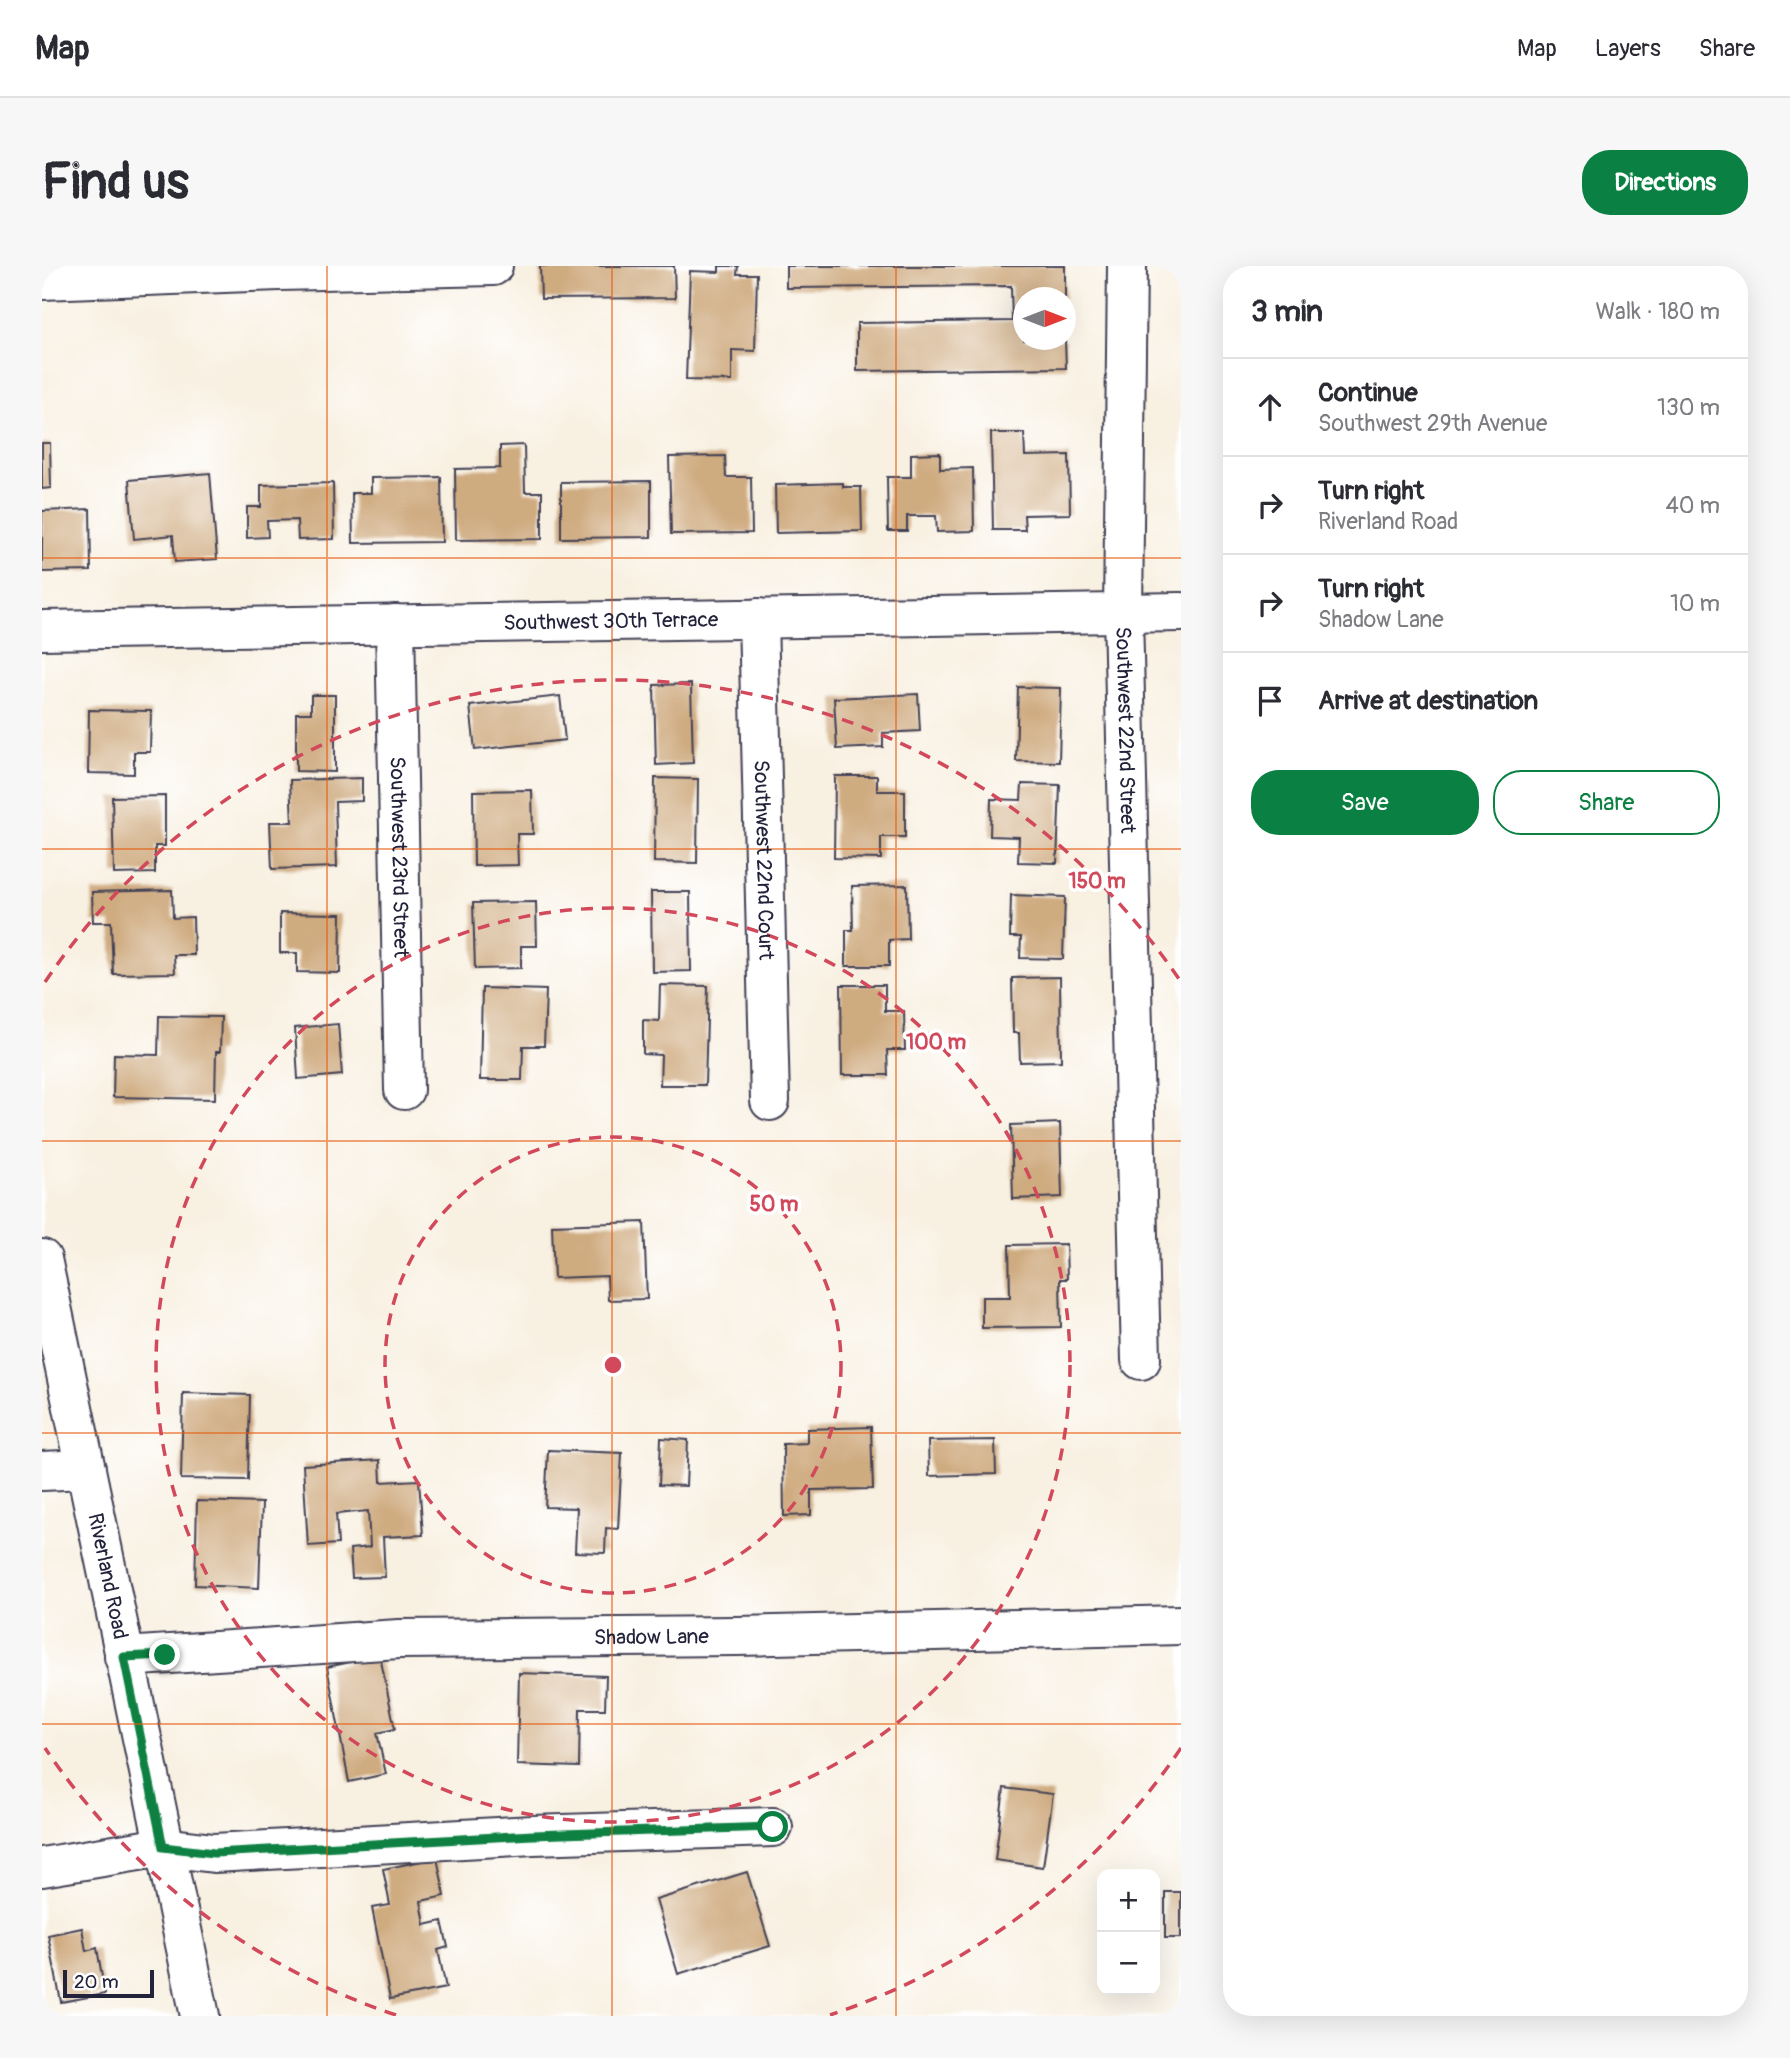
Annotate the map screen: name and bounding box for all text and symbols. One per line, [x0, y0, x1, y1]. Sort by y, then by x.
text: Map [35, 28, 90, 69]
text: Map [1517, 34, 1557, 63]
text: Layers [1595, 34, 1661, 63]
text: Share [1699, 34, 1755, 63]
button: Directions [1582, 150, 1748, 215]
text: Find us [42, 152, 189, 213]
north arrow [1013, 287, 1076, 350]
text: 3 min [1251, 293, 1323, 330]
text: Walk · 180 m [1595, 297, 1720, 326]
text: Continue [1318, 377, 1418, 409]
icon: ahead [1251, 388, 1289, 426]
text: 130 m [1657, 393, 1720, 422]
text: Southwest 29th Avenue [1318, 409, 1547, 438]
text: Turn right [1318, 475, 1424, 507]
icon: right [1251, 486, 1289, 524]
text: 40 m [1666, 491, 1720, 520]
text: Riverland Road [1318, 507, 1458, 536]
text: Turn right [1318, 573, 1424, 605]
icon: right [1251, 584, 1289, 622]
text: 10 m [1670, 589, 1720, 618]
text: Shadow Lane [1318, 605, 1444, 634]
street label: Southwest 30th Terrace [503, 606, 719, 637]
street label: Southwest 22nd Street [1109, 626, 1141, 834]
icon: arrive [1251, 682, 1289, 720]
text: Arrive at destination [1318, 685, 1538, 717]
street label: Southwest 23rd Street [384, 756, 414, 958]
street label: Southwest 22nd Court [748, 759, 780, 961]
button: Save [1251, 770, 1479, 835]
button: Share [1493, 770, 1720, 835]
text: 150 m [1068, 868, 1126, 895]
text: 100 m [906, 1029, 966, 1056]
text: 50 m [750, 1191, 799, 1218]
centre of rings [601, 1353, 625, 1377]
street label: Riverland Road [81, 1511, 134, 1642]
street label: Shadow Lane [594, 1623, 710, 1651]
route end [149, 1639, 180, 1670]
route start [757, 1811, 788, 1842]
map controls [1097, 1869, 1160, 1995]
button: + [1097, 1869, 1160, 1932]
button: − [1097, 1932, 1160, 1995]
scale bar [63, 1967, 154, 1999]
text: 20 m [74, 1970, 119, 1994]

